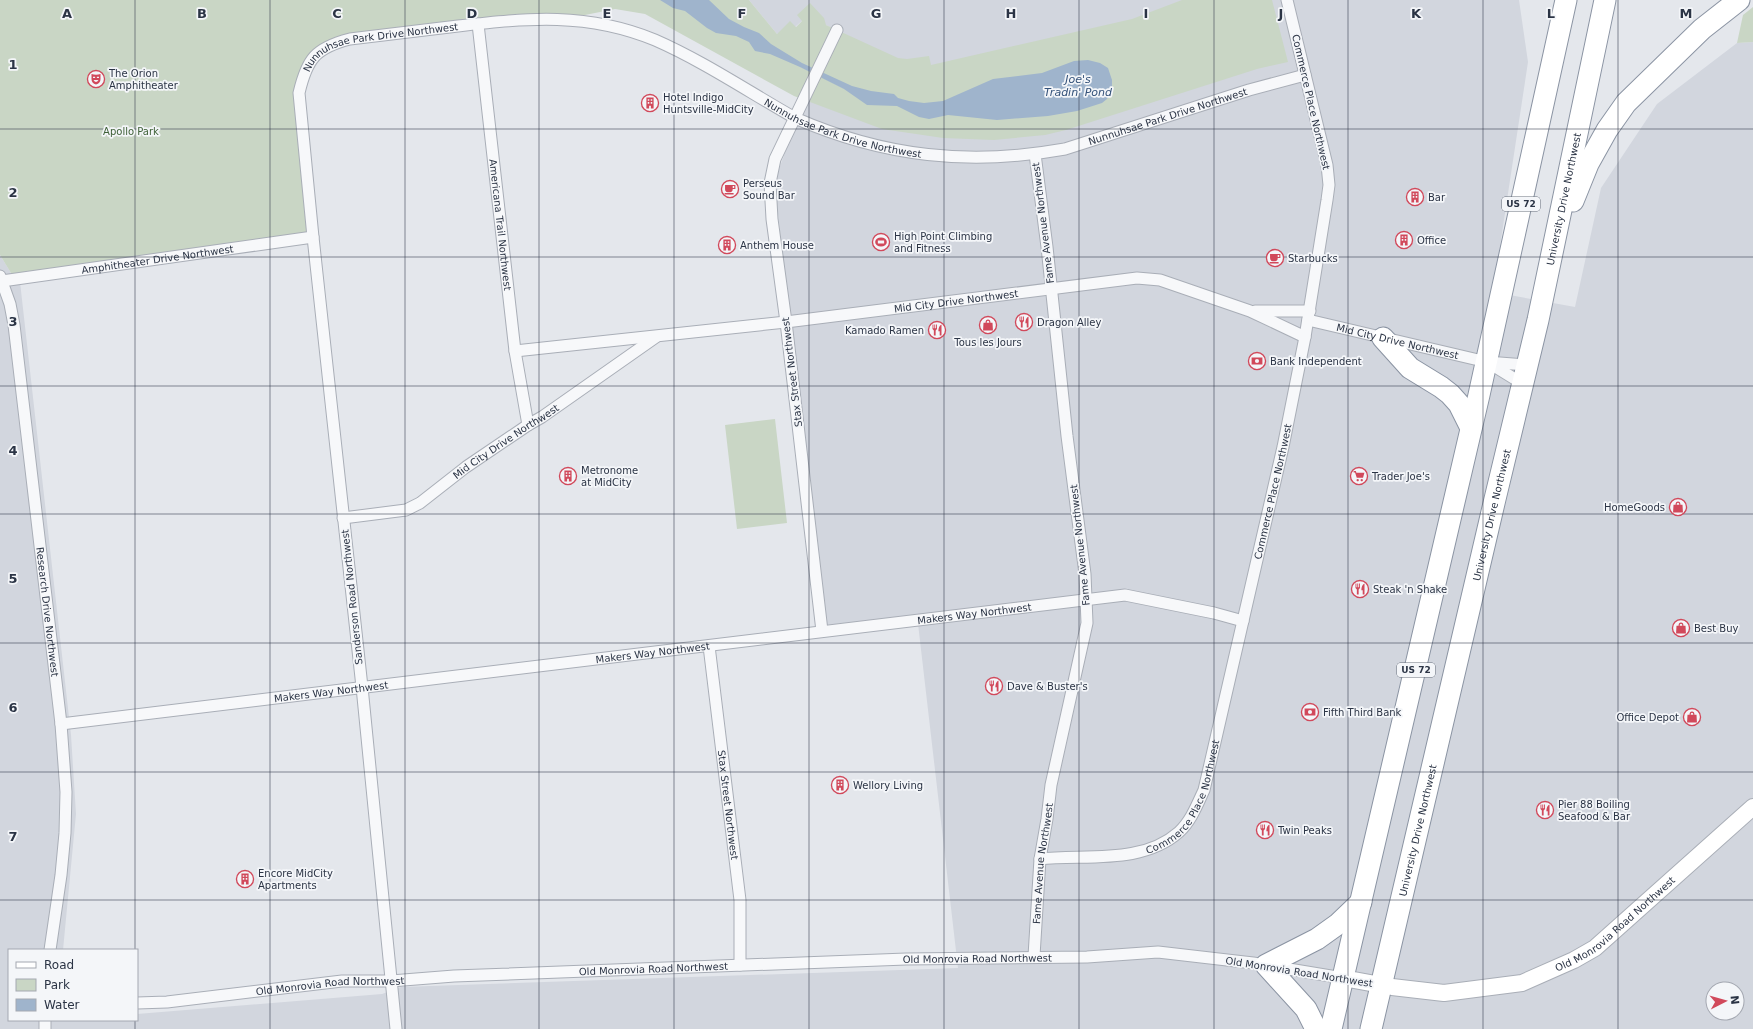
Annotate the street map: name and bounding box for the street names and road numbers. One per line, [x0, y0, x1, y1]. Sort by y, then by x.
street label: Nunnuhsae Park Drive Northwest [301, 21, 459, 73]
street label: Commerce Place Northwest [1290, 33, 1332, 171]
street label: Nunnuhsae Park Drive Northwest [1087, 85, 1248, 147]
street label: Nunnuhsae Park Drive Northwest [763, 96, 922, 159]
street label: University Drive Northwest [1544, 132, 1583, 266]
street label: Americana Trail Northwest [488, 158, 514, 291]
street label: Fame Avenue Northwest [1030, 162, 1056, 284]
road number: US 72 [1502, 197, 1540, 211]
street label: Amphitheater Drive Northwest [81, 243, 234, 275]
street label: Mid City Drive Northwest [893, 287, 1019, 314]
street label: Stax Street Northwest [780, 316, 804, 428]
street label: Mid City Drive Northwest [1335, 321, 1460, 361]
street label: Mid City Drive Northwest [451, 402, 561, 481]
street label: Commerce Place Northwest [1252, 423, 1293, 560]
street label: University Drive Northwest [1471, 448, 1512, 582]
street label: Fame Avenue Northwest [1068, 484, 1092, 606]
street label: Sanderson Road Northwest [339, 529, 365, 665]
street label: Research Drive Northwest [35, 546, 61, 677]
street label: Makers Way Northwest [917, 601, 1032, 626]
street label: Makers Way Northwest [595, 640, 710, 665]
road number: US 72 [1397, 663, 1435, 677]
street label: Makers Way Northwest [273, 679, 389, 704]
street label: Commerce Place Northwest [1144, 738, 1221, 855]
street label: Stax Street Northwest [716, 749, 741, 860]
street label: University Drive Northwest [1397, 763, 1438, 897]
street label: Fame Avenue Northwest [1030, 802, 1054, 924]
street label: Old Monrovia Road Northwest [1553, 874, 1677, 973]
street label: Old Monrovia Road Northwest [903, 952, 1052, 965]
street label: Old Monrovia Road Northwest [1225, 955, 1374, 989]
street label: Old Monrovia Road Northwest [579, 960, 728, 977]
street label: Old Monrovia Road Northwest [255, 974, 405, 997]

